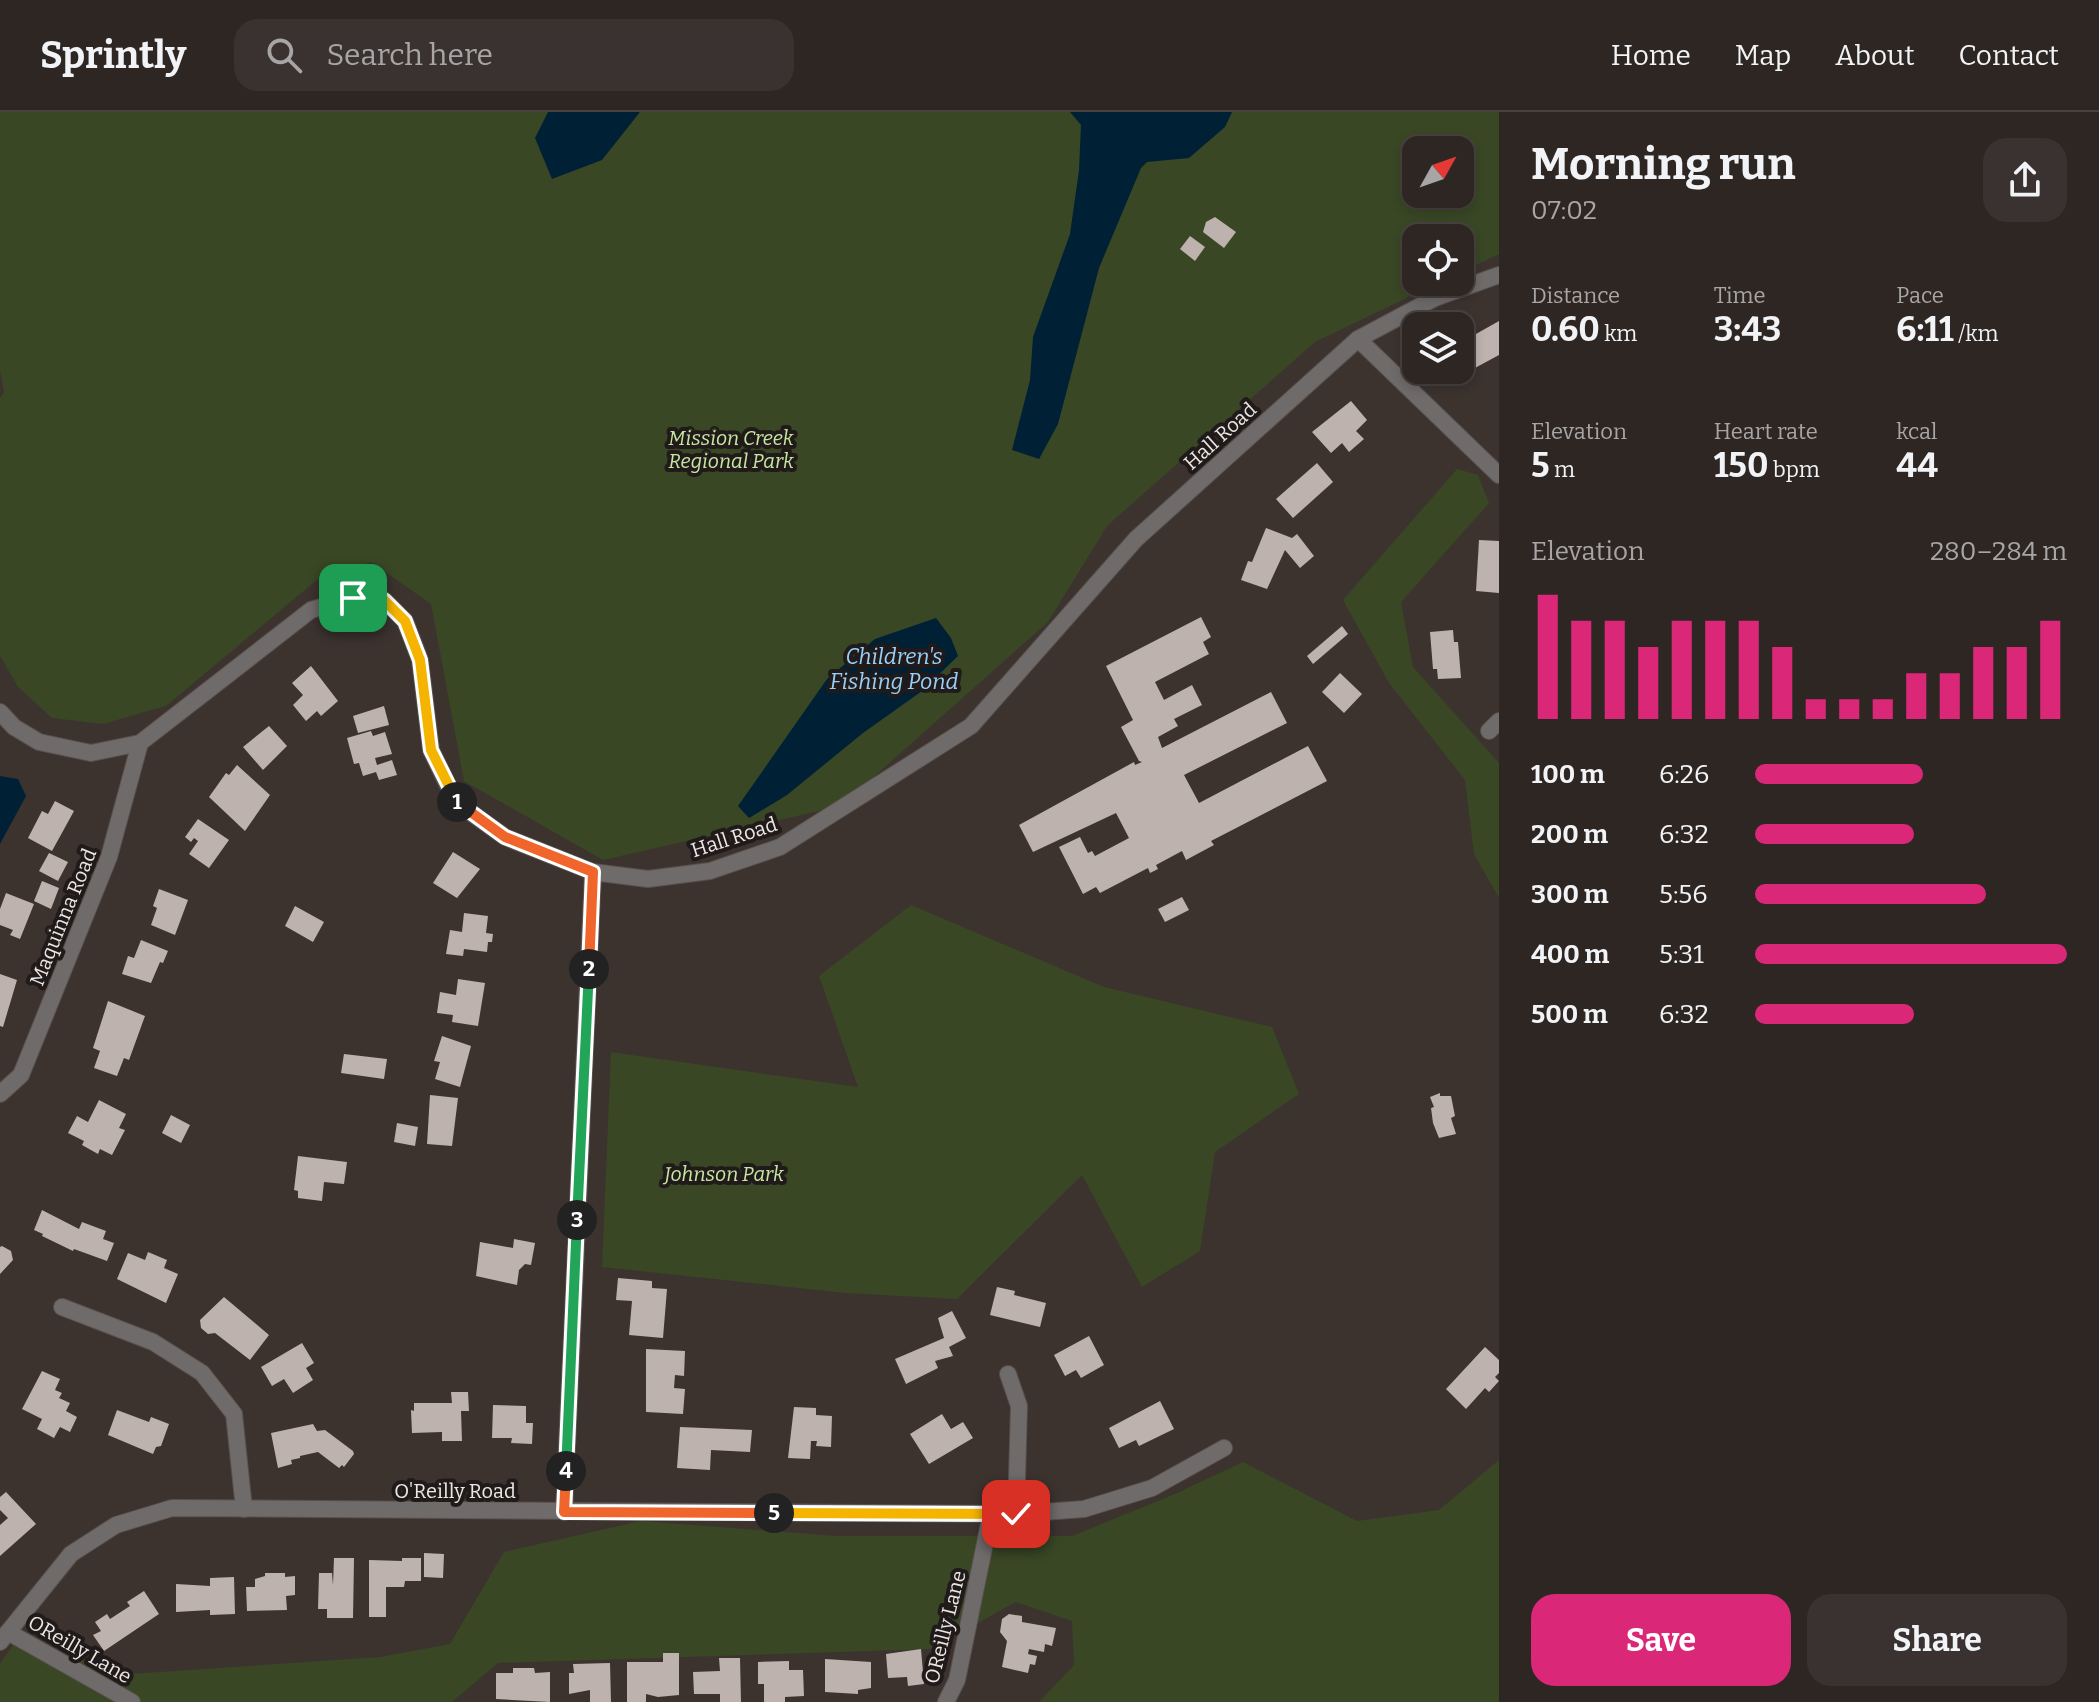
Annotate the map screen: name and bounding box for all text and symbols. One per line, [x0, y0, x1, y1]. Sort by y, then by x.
search box [234, 19, 794, 91]
text: Sprintly [40, 32, 186, 78]
icon: search [262, 33, 306, 77]
text: Search here [326, 37, 493, 73]
text: Home [1611, 39, 1691, 72]
text: Map [1735, 39, 1791, 72]
text: About [1835, 39, 1915, 72]
text: Contact [1959, 39, 2059, 72]
north arrow [1402, 136, 1474, 208]
map controls [1402, 136, 1474, 384]
text: Morning run [1531, 138, 1795, 191]
button: share [1983, 138, 2067, 222]
text: 07:02 [1531, 195, 1597, 226]
button: locate [1402, 224, 1474, 296]
text: Distance [1531, 282, 1620, 309]
text: Time [1714, 282, 1766, 309]
text: Pace [1896, 282, 1944, 309]
text: 0.60 [1531, 309, 1600, 350]
text: 3:43 [1714, 309, 1781, 350]
text: 6:11 [1896, 309, 1954, 350]
button: layers [1402, 312, 1474, 384]
text: km [1600, 320, 1637, 347]
text: /km [1954, 320, 1998, 347]
street label: Hall Road [1179, 397, 1261, 475]
text: Elevation [1531, 418, 1627, 445]
text: Heart rate [1714, 418, 1818, 445]
text: kcal [1896, 418, 1937, 445]
park label: Mission Creek Regional Park [668, 426, 794, 473]
text: 5 [1531, 445, 1550, 486]
text: 150 [1714, 445, 1769, 486]
text: 44 [1896, 445, 1938, 486]
text: m [1550, 456, 1575, 483]
text: bpm [1769, 456, 1820, 483]
text: Elevation [1531, 536, 1644, 567]
text: 280–284 m [1930, 536, 2067, 567]
pin [319, 564, 387, 632]
icon: arrive [331, 576, 375, 620]
water label: Children's Fishing Pond [830, 643, 959, 695]
text: 100 m [1531, 759, 1605, 790]
text: 6:26 [1659, 759, 1709, 790]
pin: 1 [437, 782, 477, 822]
text: 1 [452, 788, 462, 815]
street label: Hall Road [688, 812, 780, 862]
text: 200 m [1531, 819, 1608, 850]
text: 6:32 [1659, 819, 1709, 850]
street label: Maquinna Road [25, 845, 101, 989]
text: 300 m [1531, 879, 1608, 910]
text: 5:56 [1659, 879, 1708, 910]
text: 400 m [1531, 939, 1609, 970]
text: 5:31 [1659, 939, 1704, 970]
pin: 2 [569, 949, 609, 989]
text: 2 [583, 955, 595, 982]
text: 500 m [1531, 999, 1608, 1030]
text: 6:32 [1659, 999, 1709, 1030]
park label: Johnson Park [662, 1162, 784, 1186]
pin: 3 [557, 1200, 597, 1240]
text: 3 [571, 1206, 583, 1233]
pin: 4 [546, 1451, 586, 1491]
text: 4 [559, 1457, 573, 1484]
street label: O'Reilly Road [394, 1479, 516, 1503]
pin [982, 1480, 1050, 1548]
icon: check [994, 1492, 1038, 1536]
pin: 5 [754, 1493, 794, 1533]
text: 5 [768, 1499, 780, 1526]
street label: OReilly Lane [919, 1568, 971, 1686]
button: Save [1531, 1594, 1791, 1686]
button: Share [1807, 1594, 2067, 1686]
street label: OReilly Lane [24, 1610, 136, 1688]

